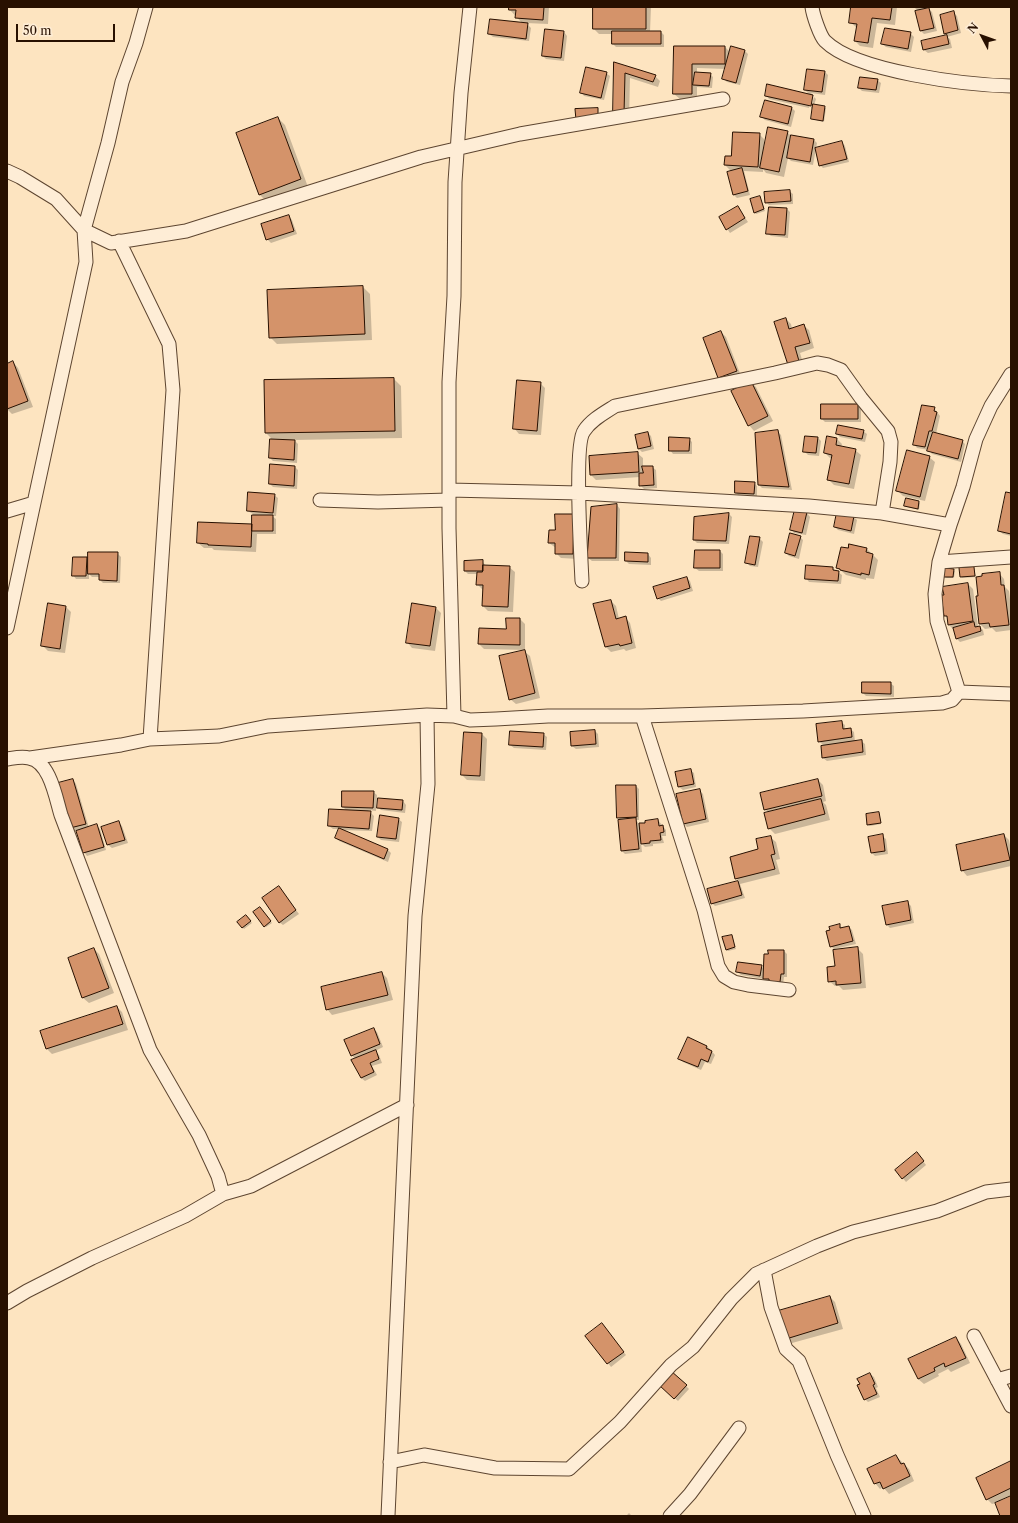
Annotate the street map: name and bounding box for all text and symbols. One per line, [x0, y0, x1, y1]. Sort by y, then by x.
scale bar [18, 16, 117, 42]
north arrow [962, 16, 1002, 56]
text: N [965, 20, 981, 36]
text: 50 m [23, 23, 52, 38]

